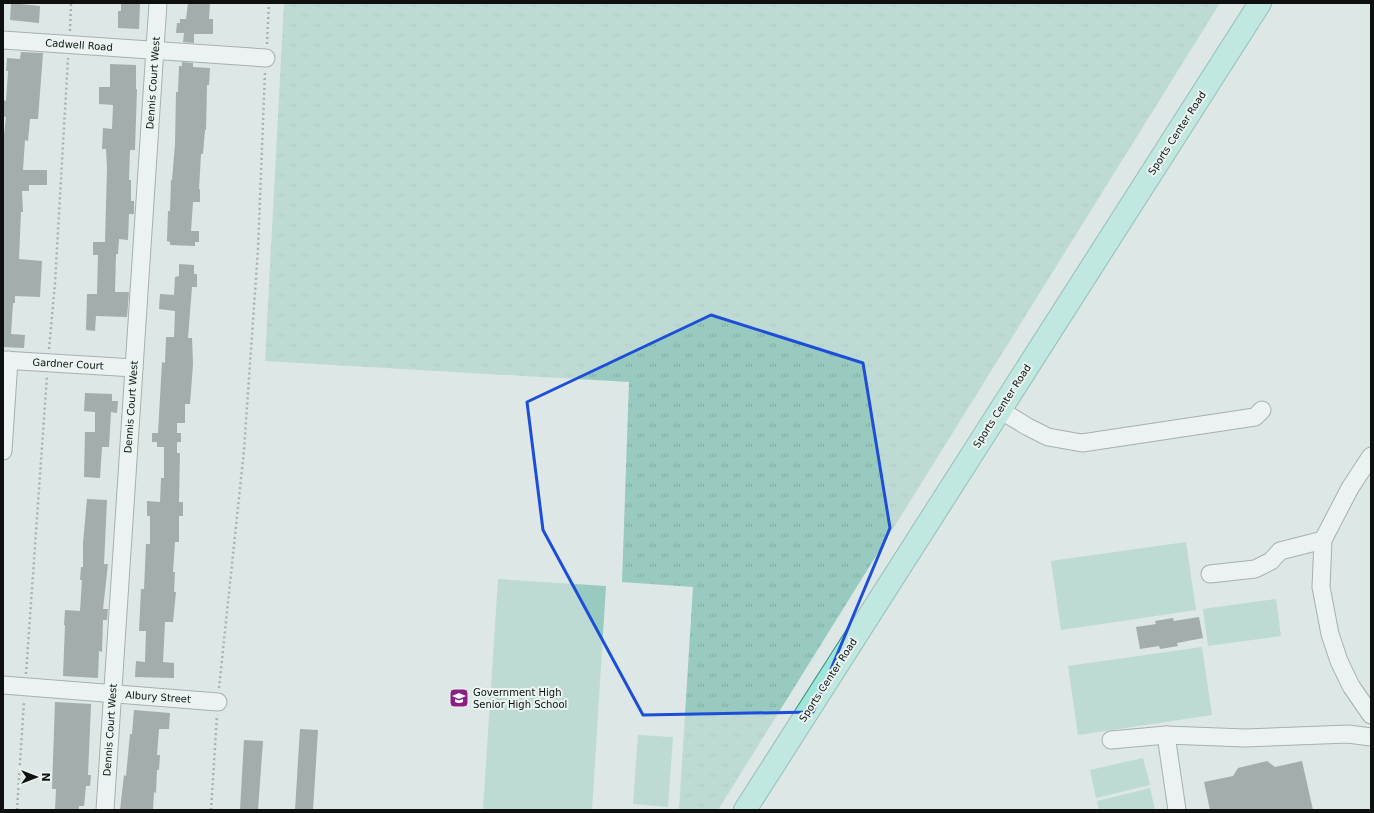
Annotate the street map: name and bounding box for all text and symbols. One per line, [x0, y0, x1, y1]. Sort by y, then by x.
street label: Dennis Court West [144, 36, 162, 130]
street label: Cadwell Road [45, 37, 113, 53]
street label: Sports Center Road [1146, 89, 1208, 177]
street label: Gardner Court [32, 357, 104, 371]
street label: Dennis Court West [122, 360, 140, 454]
street label: Sports Center Road [971, 362, 1033, 450]
street label: Sports Center Road [797, 636, 859, 724]
street label: Dennis Court West [101, 683, 119, 777]
school or university icon: Government High Senior High School [448, 687, 470, 709]
place label: Government High Senior High School [473, 687, 567, 710]
street label: Albury Street [125, 689, 191, 705]
north arrow [16, 757, 56, 797]
text: N [39, 772, 52, 782]

